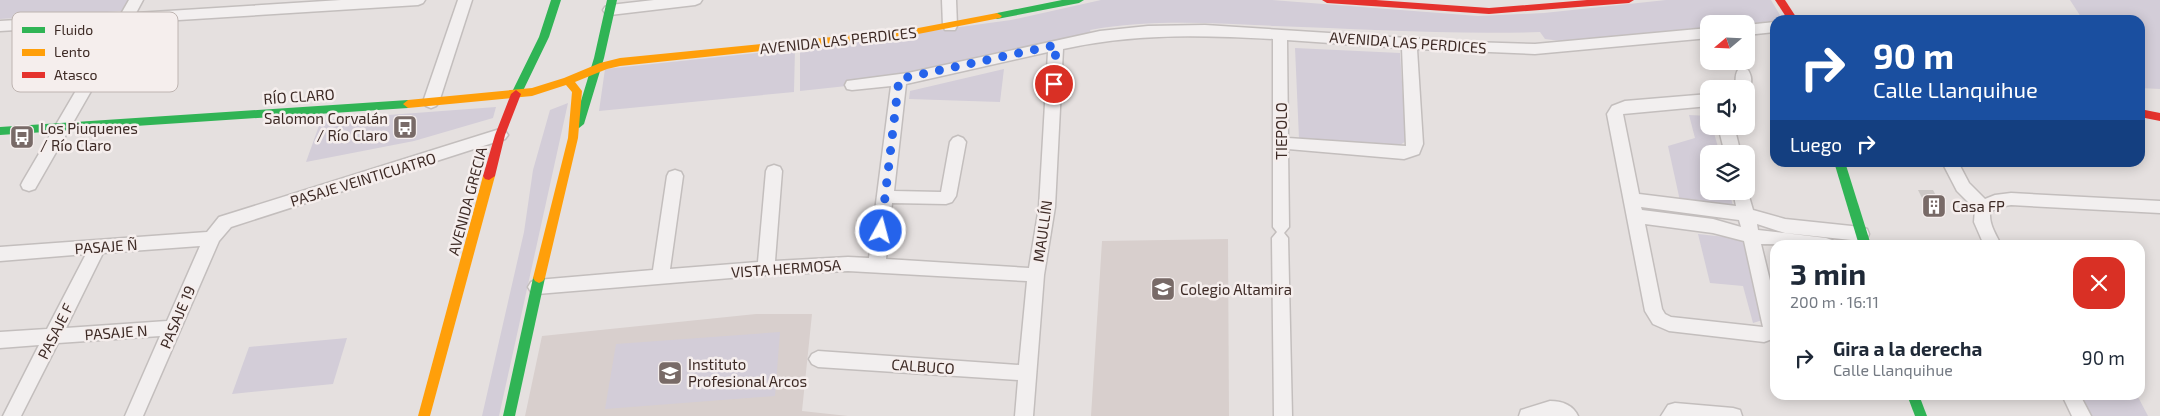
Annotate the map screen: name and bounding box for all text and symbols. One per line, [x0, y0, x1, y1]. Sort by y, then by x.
legend [12, 12, 178, 92]
north arrow [1700, 15, 1755, 70]
map controls [1700, 15, 1755, 200]
text: Fluido [54, 21, 93, 38]
street label: AVENIDA LAS PERDICES [759, 23, 917, 57]
street label: AVENIDA LAS PERDICES [1329, 28, 1487, 56]
text: 90 m [1873, 34, 1954, 76]
icon: right [1790, 35, 1855, 100]
text: Lento [54, 43, 90, 60]
pin [1033, 63, 1075, 105]
text: Atasco [54, 66, 97, 83]
icon: arrive [1040, 70, 1068, 98]
text: Calle Llanquihue [1873, 76, 2038, 102]
button: sound [1700, 80, 1755, 135]
street label: RÍO CLARO [263, 85, 335, 107]
street label: TIEPOLO [1272, 102, 1290, 160]
place label: Salomon Corvalán / Río Claro [264, 109, 388, 144]
bus stop icon: Salomon Corvalán / Río Claro [392, 114, 418, 140]
place label: Los Piuquenes / Río Claro [40, 119, 138, 154]
bus stop icon: Los Piuquenes / Río Claro [9, 124, 35, 150]
icon: right [1852, 130, 1880, 158]
text: Luego [1790, 133, 1842, 156]
street label: AVENIDA GRECIA [444, 144, 490, 257]
button: layers [1700, 145, 1755, 200]
street label: PASAJE VEINTICUATRO [288, 148, 438, 210]
building icon: Casa FP [1921, 193, 1947, 219]
place label: Casa FP [1952, 197, 2005, 215]
street label: MAULLÍN [1029, 199, 1055, 263]
position arrow [854, 204, 906, 256]
street label: PASAJE Ñ [74, 235, 138, 257]
street label: VISTA HERMOSA [730, 255, 842, 281]
text: 3 min [1790, 255, 1866, 291]
button: close [2073, 257, 2125, 309]
school or university icon: Colegio Altamira [1150, 276, 1176, 302]
place label: Colegio Altamira [1180, 280, 1292, 298]
street label: PASAJE 19 [156, 283, 198, 351]
text: 200 m · 16:11 [1790, 292, 1879, 311]
street label: PASAJE F [33, 300, 77, 362]
street label: PASAJE N [84, 321, 148, 343]
text: Gira a la derecha [1833, 337, 1982, 360]
icon: right [1790, 344, 1818, 372]
text: 90 m [2082, 346, 2125, 369]
place label: Instituto Profesional Arcos [688, 355, 807, 390]
street label: CALBUCO [891, 355, 955, 377]
school or university icon: Instituto Profesional Arcos [657, 360, 683, 386]
text: Calle Llanquihue [1833, 360, 1953, 379]

